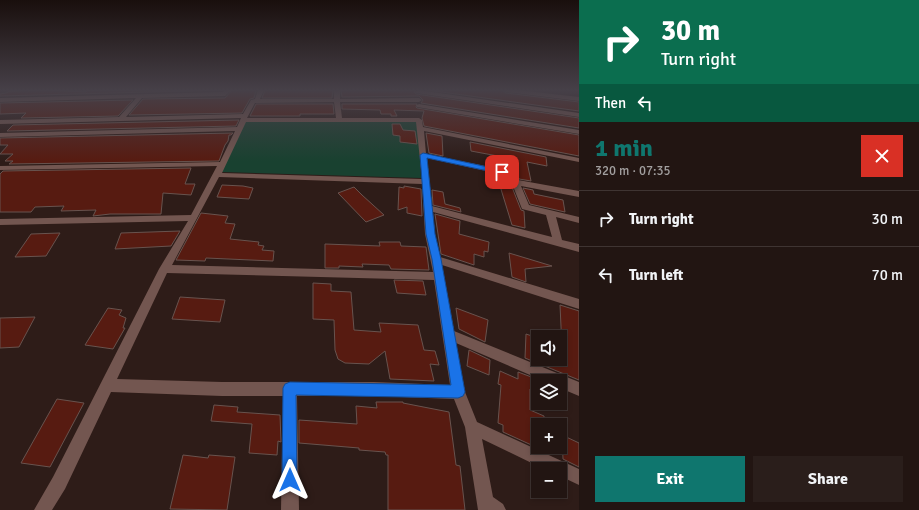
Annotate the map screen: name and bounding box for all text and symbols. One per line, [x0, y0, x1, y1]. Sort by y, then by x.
text: 30 m [661, 14, 720, 48]
icon: right [595, 16, 647, 68]
text: Turn right [661, 48, 736, 70]
icon: left [634, 92, 656, 114]
text: Then [595, 94, 626, 112]
text: 1 min [595, 133, 653, 163]
button: close [861, 135, 903, 177]
pin [485, 155, 519, 189]
icon: arrive [491, 161, 513, 183]
text: 320 m · 07:35 [595, 163, 671, 179]
icon: right [595, 208, 617, 230]
text: Turn right [629, 210, 694, 228]
text: 30 m [872, 210, 903, 228]
icon: left [595, 264, 617, 286]
text: Turn left [629, 266, 683, 284]
text: 70 m [872, 266, 903, 284]
map controls [531, 330, 567, 498]
button: sound [531, 330, 567, 366]
button: layers [531, 374, 567, 410]
button: + [531, 418, 567, 454]
button: Exit [595, 456, 745, 502]
button: Share [753, 456, 903, 502]
position arrow [269, 459, 311, 501]
button: − [531, 462, 567, 498]

